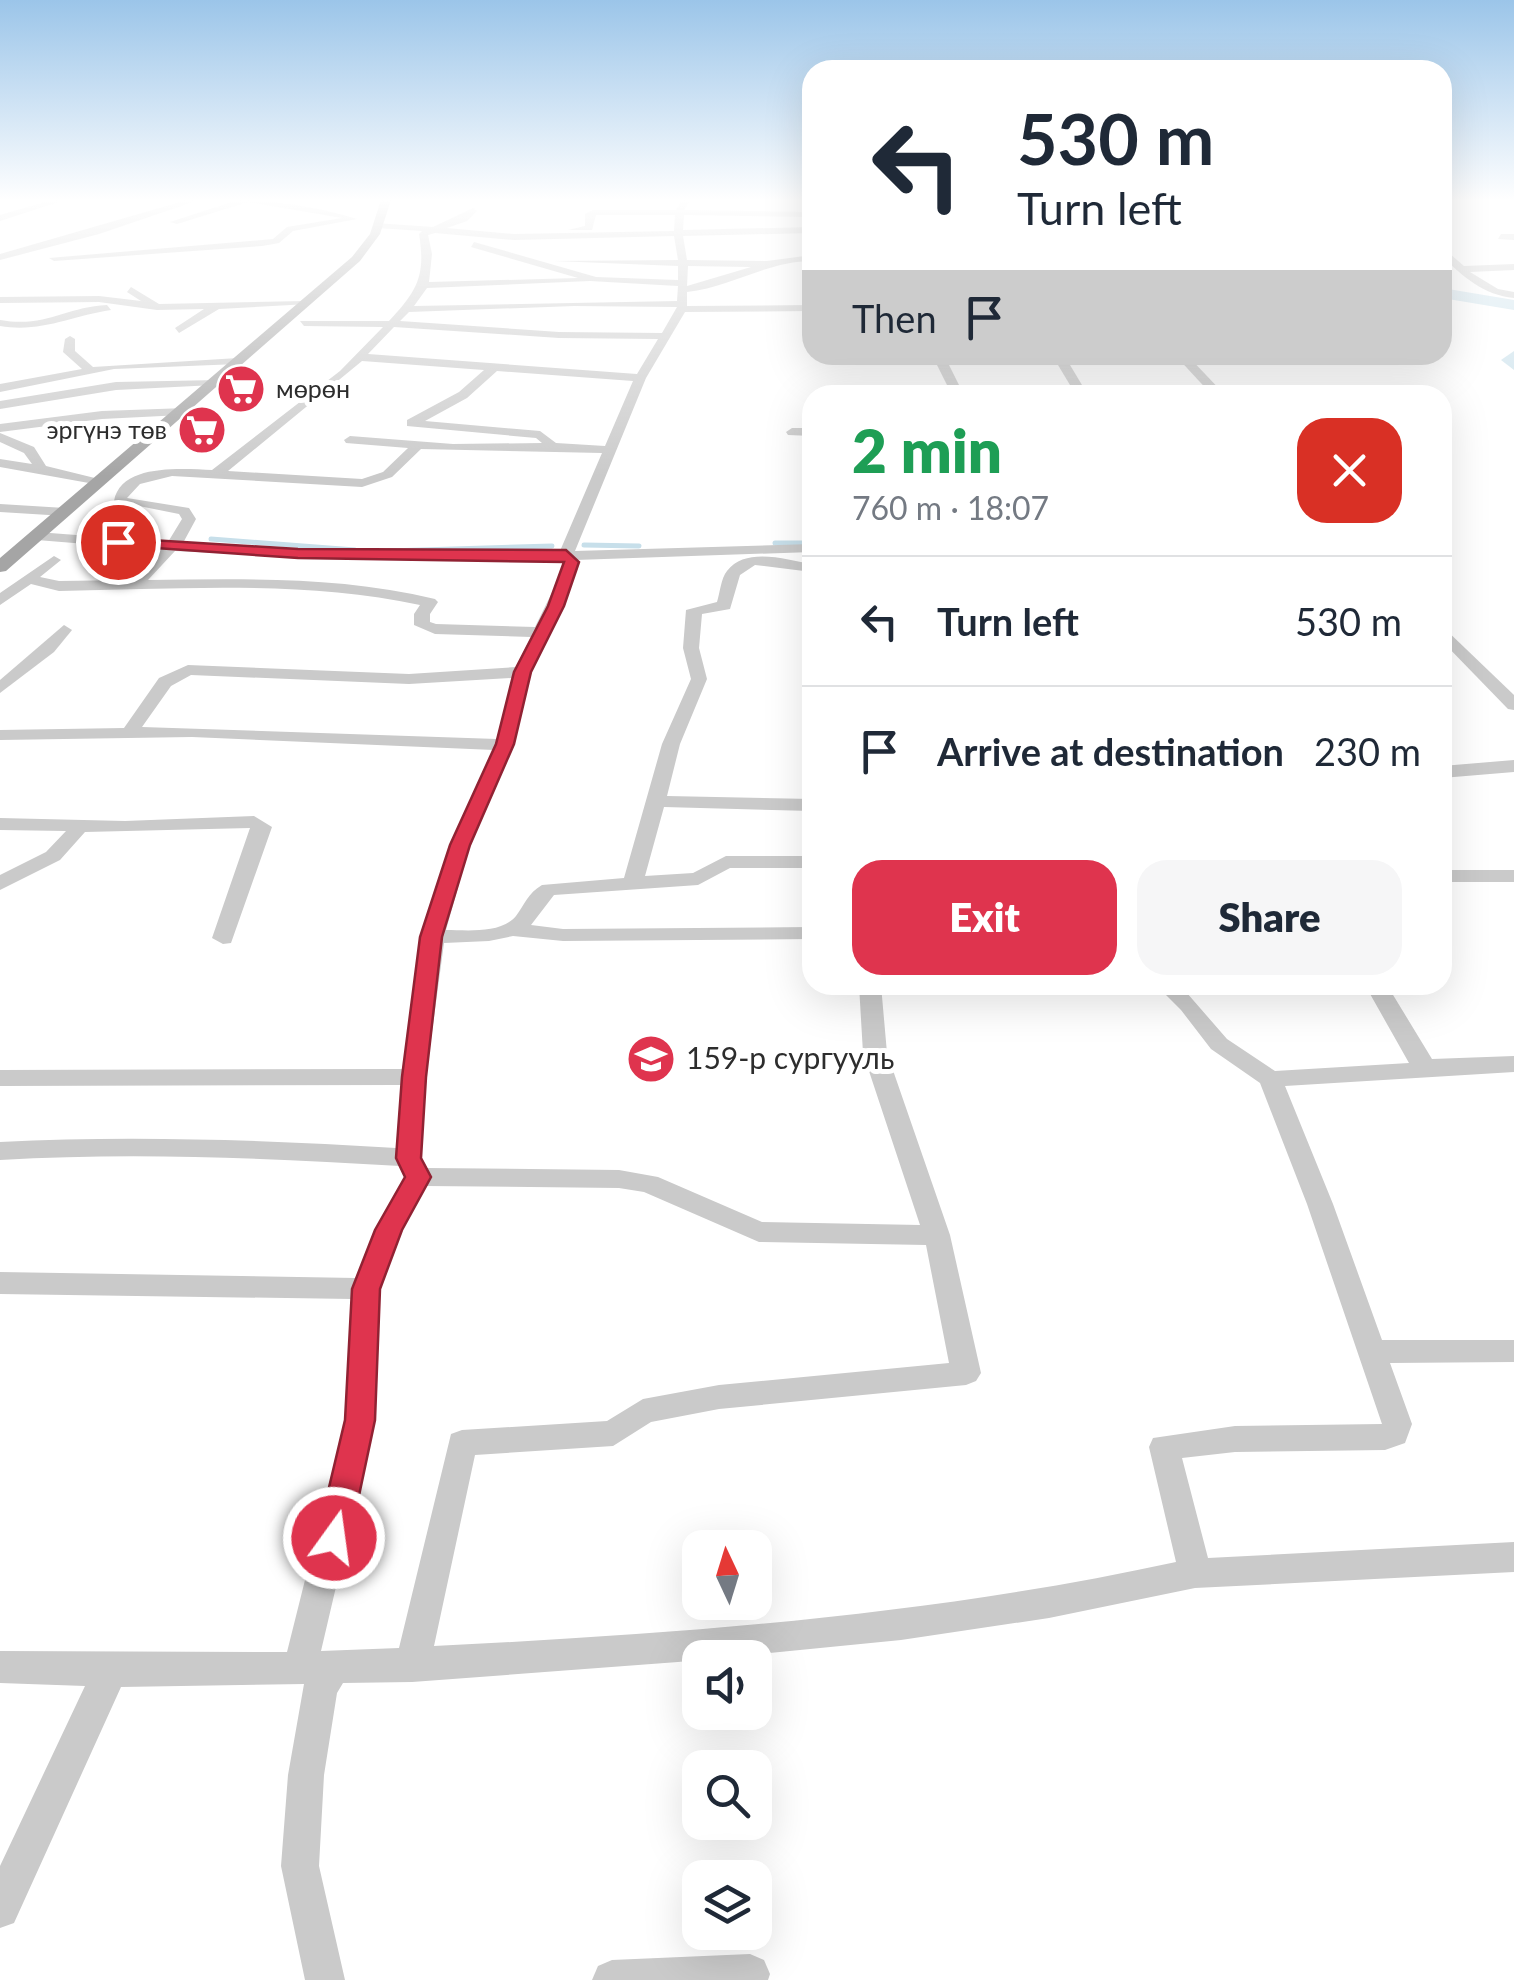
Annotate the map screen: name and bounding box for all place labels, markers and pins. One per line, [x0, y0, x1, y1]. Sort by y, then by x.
supermarket icon: мөрөн [215, 363, 267, 415]
place label: мөрөн [276, 373, 350, 403]
supermarket icon: эргүнэ төв [176, 404, 228, 456]
place label: эргүнэ төв [47, 414, 167, 444]
pin [76, 500, 161, 585]
school or university icon: 159-р сургууль [625, 1033, 677, 1085]
place label: 159-р сургууль [686, 1039, 894, 1075]

